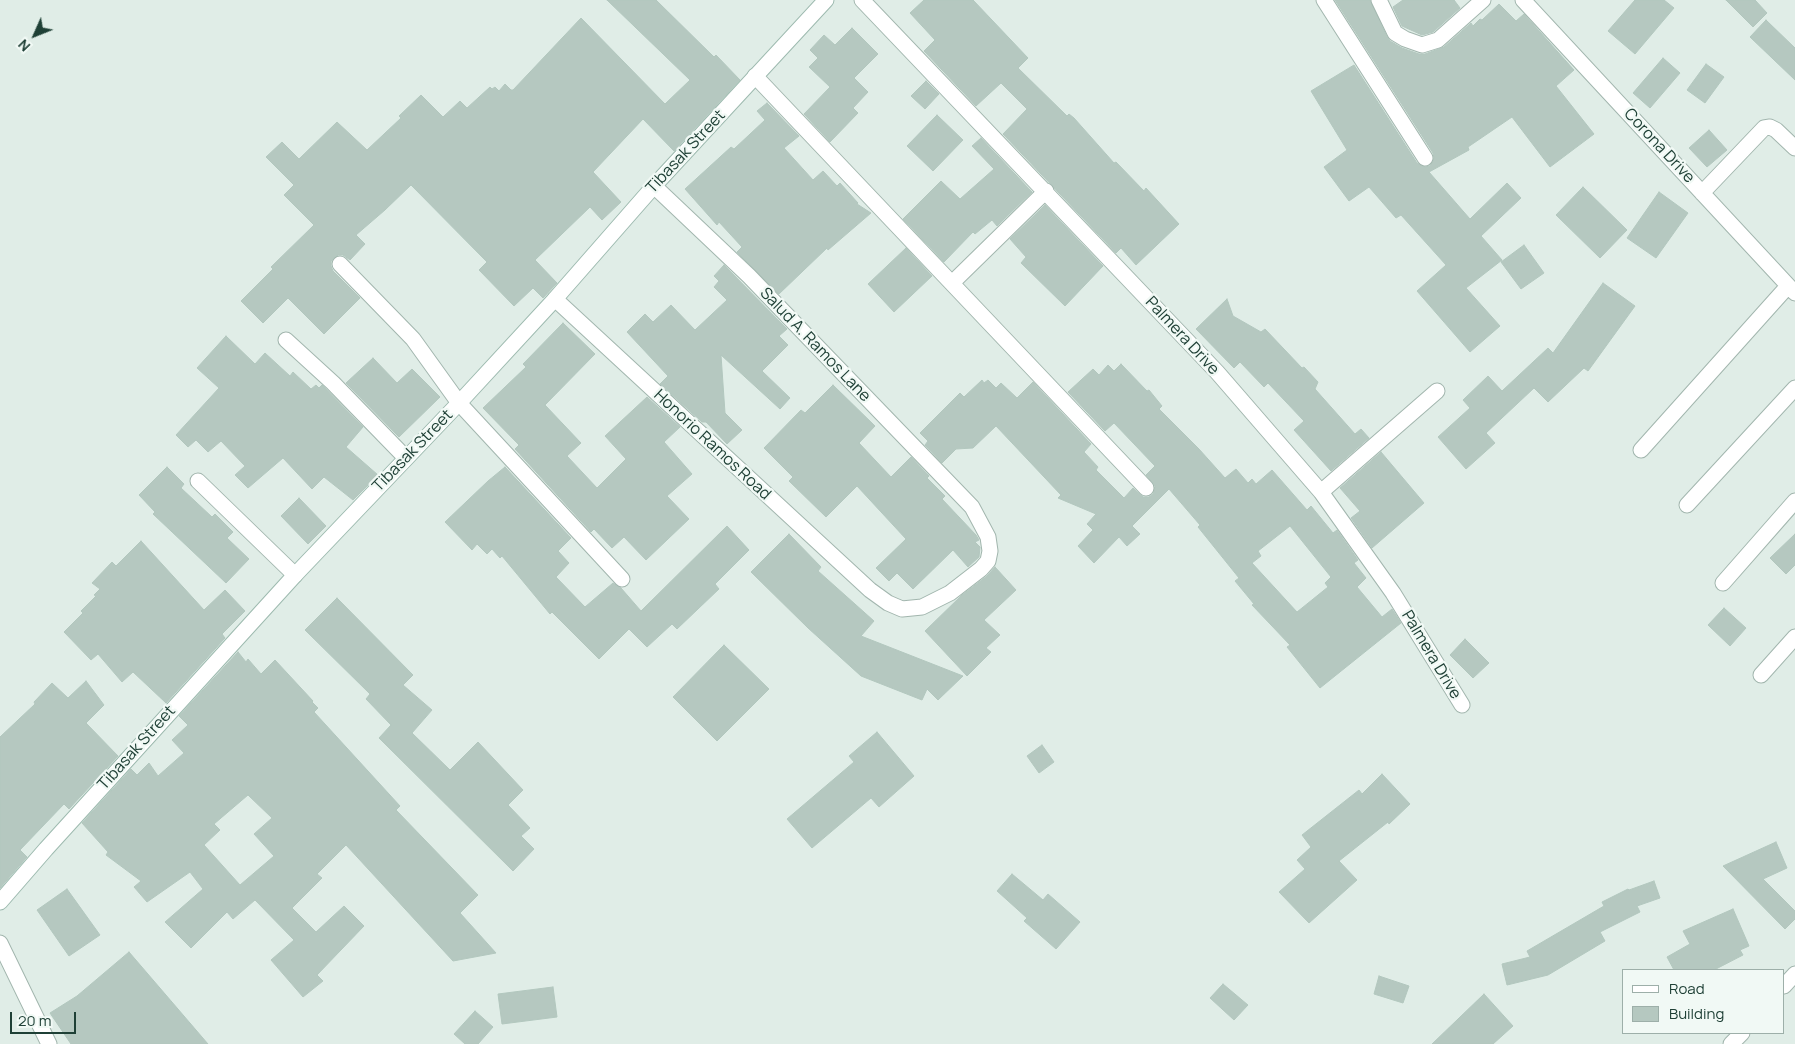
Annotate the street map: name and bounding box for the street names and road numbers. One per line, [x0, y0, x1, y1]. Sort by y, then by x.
street label: Corona Drive [1620, 105, 1698, 187]
street label: Tibasak Street [642, 106, 730, 198]
street label: Salud A. Ramos Lane [756, 284, 874, 406]
street label: Palmera Drive [1141, 293, 1223, 379]
street label: Honorio Ramos Road [650, 386, 774, 504]
street label: Tibasak Street [369, 406, 457, 496]
street label: Palmera Drive [1397, 607, 1465, 703]
street label: Tibasak Street [94, 702, 180, 794]

